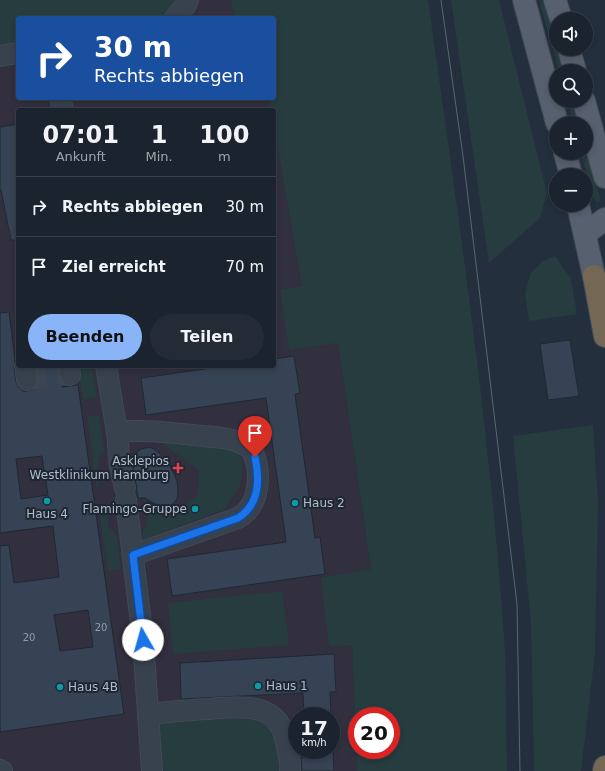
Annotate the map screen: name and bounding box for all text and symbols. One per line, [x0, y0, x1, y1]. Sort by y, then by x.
map controls [549, 12, 593, 212]
button: sound [549, 12, 593, 56]
text: 30 m [94, 31, 172, 64]
icon: right [28, 32, 80, 84]
button: search [549, 64, 593, 108]
text: Rechts abbiegen [94, 65, 244, 86]
button: + [549, 116, 593, 160]
text: 07:01 [43, 121, 119, 149]
text: 1 [151, 121, 167, 149]
text: 100 [199, 121, 249, 149]
text: Ankunft [56, 149, 106, 164]
text: Min. [146, 149, 173, 164]
text: m [218, 149, 231, 164]
button: − [549, 168, 593, 212]
icon: right [28, 196, 50, 218]
text: Rechts abbiegen [62, 198, 203, 216]
text: 30 m [226, 198, 264, 216]
icon: arrive [28, 256, 50, 278]
text: Ziel erreicht [62, 258, 166, 276]
text: 70 m [226, 258, 264, 276]
button: Beenden [28, 314, 142, 360]
button: Teilen [150, 314, 264, 360]
pin [238, 416, 272, 457]
icon: arrive [244, 422, 266, 444]
place label: Asklepios Westklinikum Hamburg [30, 454, 169, 482]
marker: Asklepios Westklinikum Hamburg [172, 462, 184, 474]
marker: Haus 4 [42, 496, 52, 506]
place label: Haus 2 [303, 496, 345, 510]
marker: Haus 2 [290, 498, 300, 508]
place label: Flamingo-Gruppe [82, 502, 187, 516]
marker: Flamingo-Gruppe [190, 504, 200, 514]
place label: Haus 4 [26, 507, 68, 521]
position arrow [122, 619, 164, 661]
house number: 20 [95, 622, 107, 633]
house number: 20 [23, 632, 35, 643]
place label: Haus 1 [266, 679, 308, 693]
place label: Haus 4B [68, 680, 118, 694]
marker: Haus 1 [253, 681, 263, 691]
marker: Haus 4B [55, 682, 65, 692]
speed limit sign: 20 [348, 707, 400, 759]
text: 17 [300, 716, 328, 740]
text: km/h [301, 737, 327, 748]

